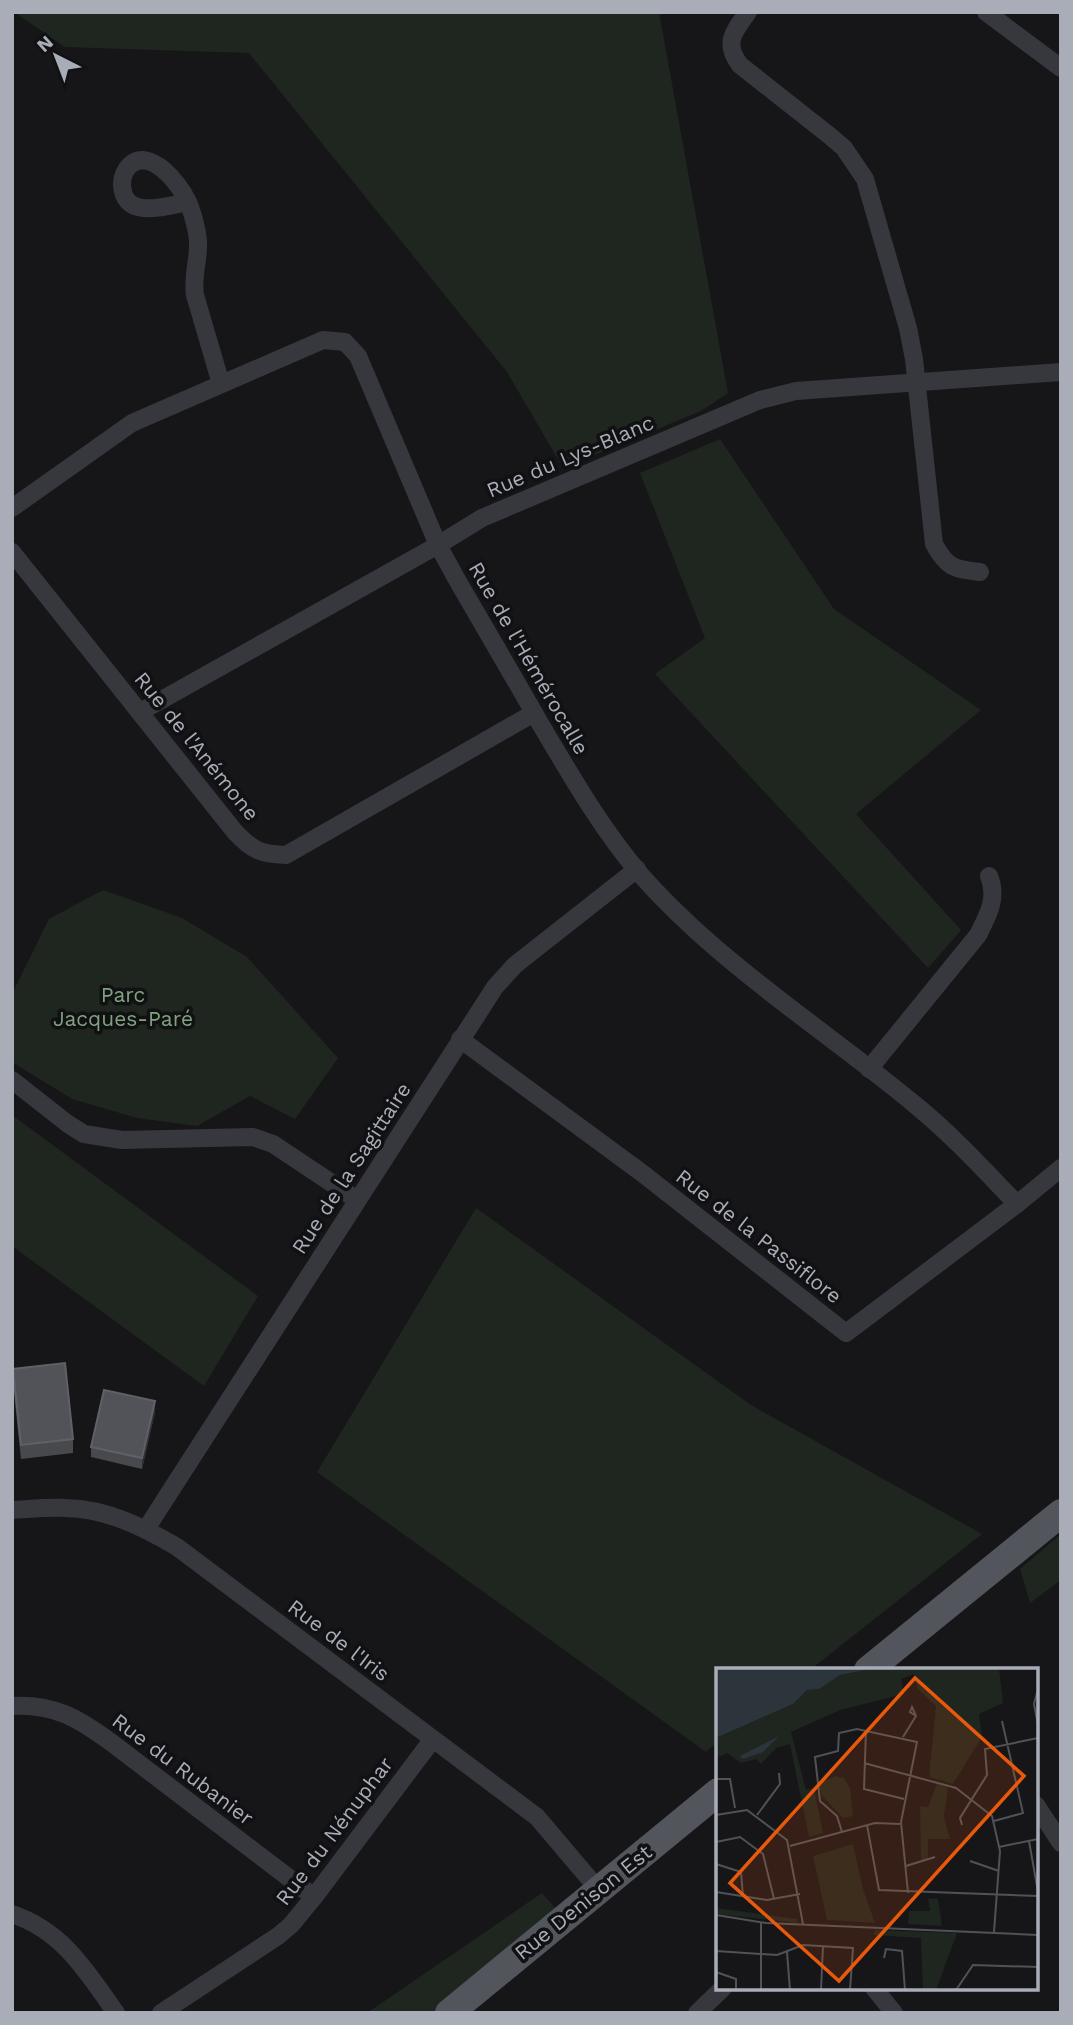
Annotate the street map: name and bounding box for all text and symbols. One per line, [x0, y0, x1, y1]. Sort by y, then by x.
north arrow [21, 21, 91, 91]
text: N [32, 30, 58, 57]
street label: Rue du Lys-Blanc [483, 410, 657, 502]
street label: Rue de l'Hémérocalle [464, 557, 594, 759]
street label: Rue de l'Anémone [129, 667, 265, 825]
park label: Parc Jacques-Paré [53, 982, 193, 1031]
street label: Rue de la Sagittaire [286, 1078, 416, 1258]
street label: Rue de la Passiflore [671, 1164, 847, 1308]
street label: Rue de l'Iris [283, 1594, 395, 1686]
inset map [716, 1668, 1038, 1990]
street label: Rue du Rubanier [107, 1708, 259, 1830]
street label: Rue du Nénuphar [270, 1752, 398, 1910]
street label: Rue Denison Est [510, 1839, 657, 1965]

